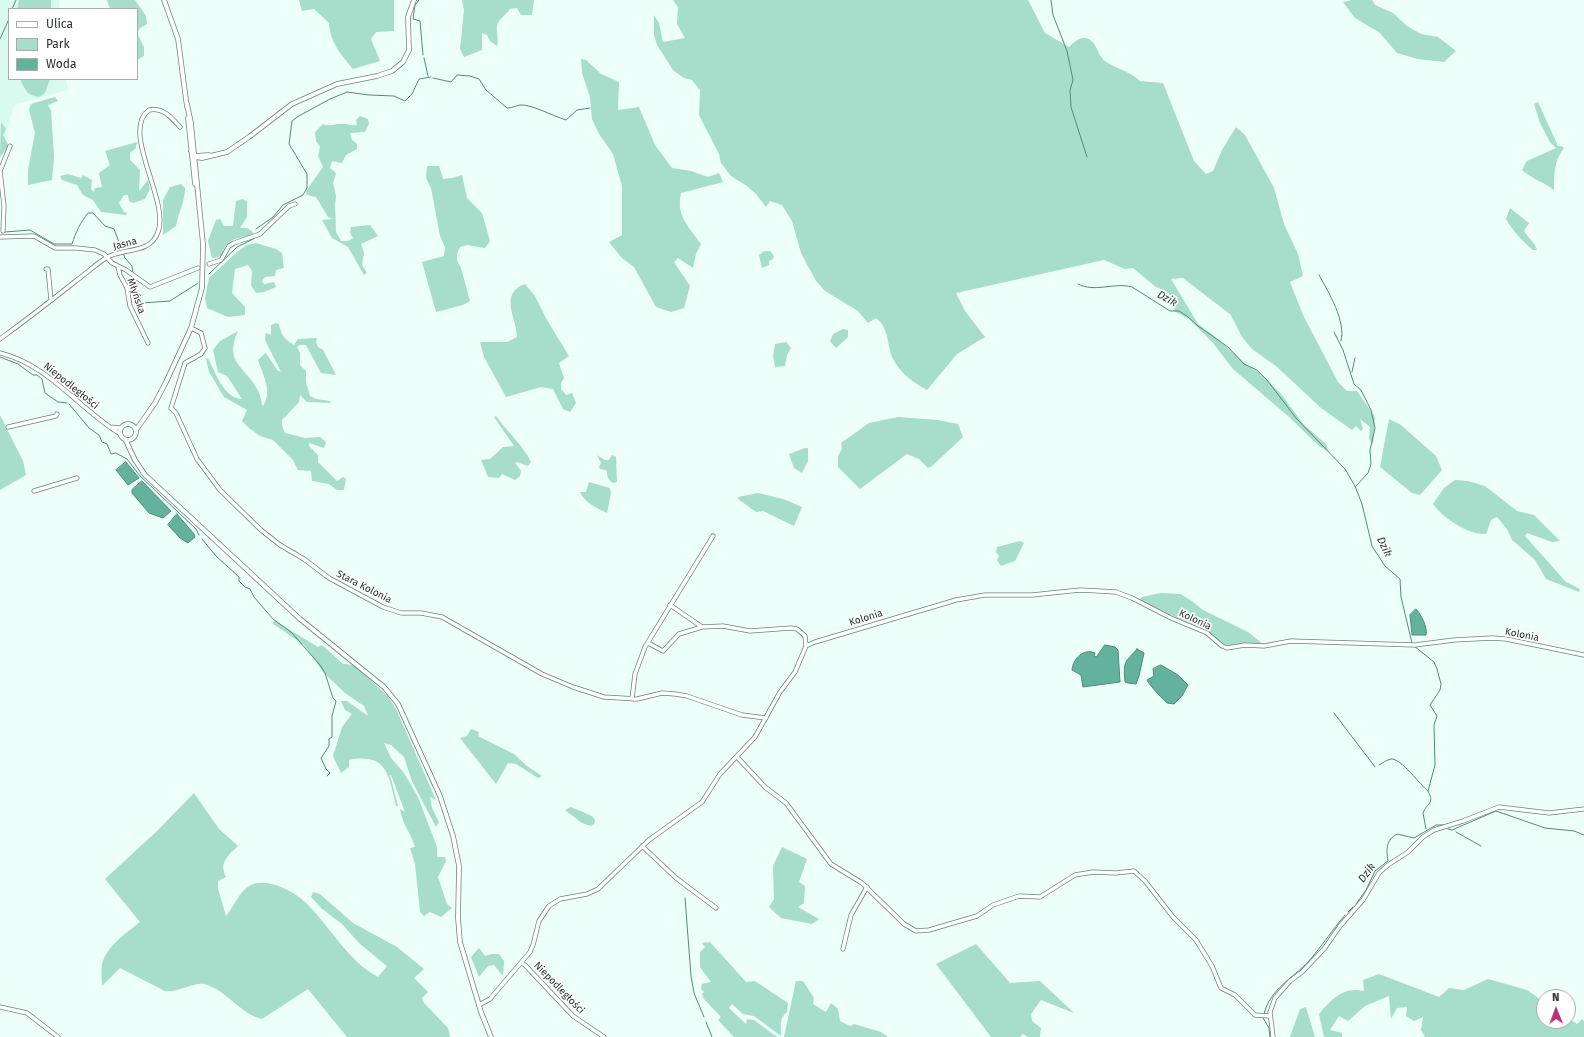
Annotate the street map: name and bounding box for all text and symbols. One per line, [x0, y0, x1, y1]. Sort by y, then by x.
legend [8, 8, 138, 80]
text: Ulica [46, 17, 73, 31]
text: Park [46, 37, 70, 51]
text: Woda [46, 57, 77, 71]
street label: Jasna [112, 235, 138, 253]
street label: Młyńska [124, 277, 148, 315]
water label: Dzik [1155, 288, 1179, 310]
street label: Niepodległości [41, 360, 101, 412]
water label: Dzik [1374, 535, 1394, 559]
street label: Stara Kolonia [334, 568, 394, 606]
street label: Kolonia [848, 607, 884, 629]
street label: Kolonia [1177, 607, 1213, 633]
street label: Kolonia [1504, 626, 1540, 644]
water label: Dzik [1355, 861, 1379, 885]
street label: Niepodległości [531, 960, 587, 1016]
north arrow [1536, 989, 1576, 1029]
text: N [1552, 991, 1560, 1004]

